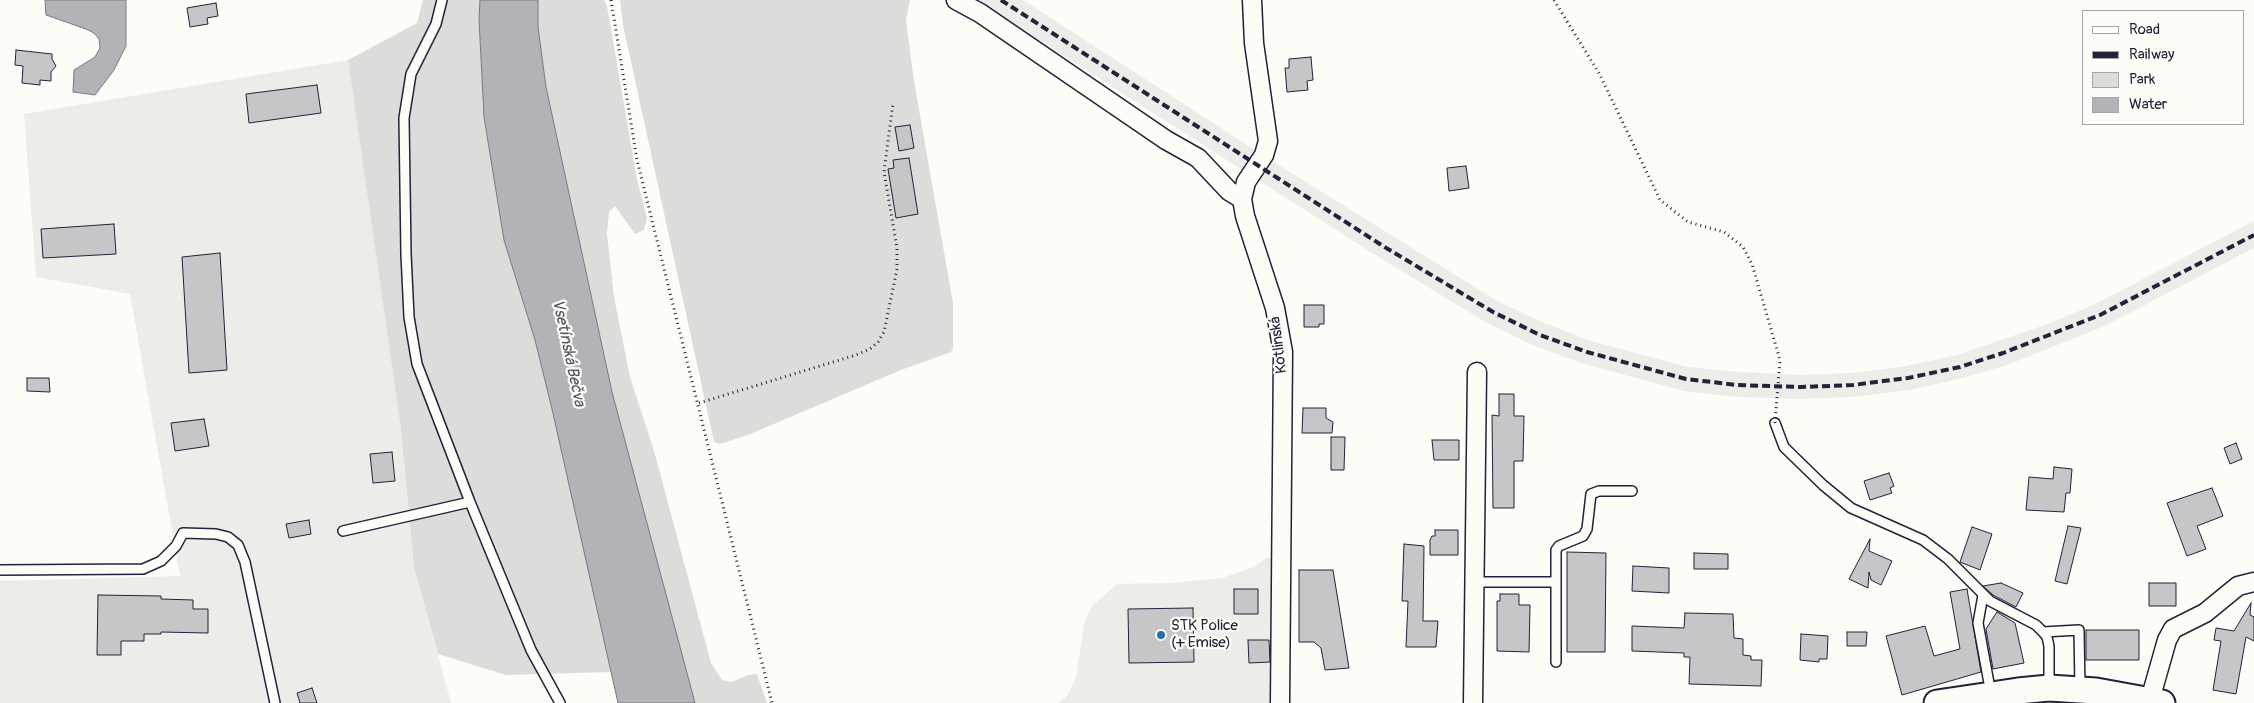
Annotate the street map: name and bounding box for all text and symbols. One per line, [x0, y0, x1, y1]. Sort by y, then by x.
legend [2082, 10, 2244, 125]
text: Road [2129, 20, 2160, 39]
text: Railway [2129, 45, 2174, 64]
text: Park [2129, 70, 2155, 89]
text: Water [2129, 95, 2167, 114]
water label: Vsetínská Bečva [547, 298, 589, 408]
street label: Kotlinská [1267, 315, 1291, 375]
place label: STK Police (+ Emise) [1171, 617, 1238, 652]
marker: STK Police (+ Emise) [1155, 629, 1167, 641]

